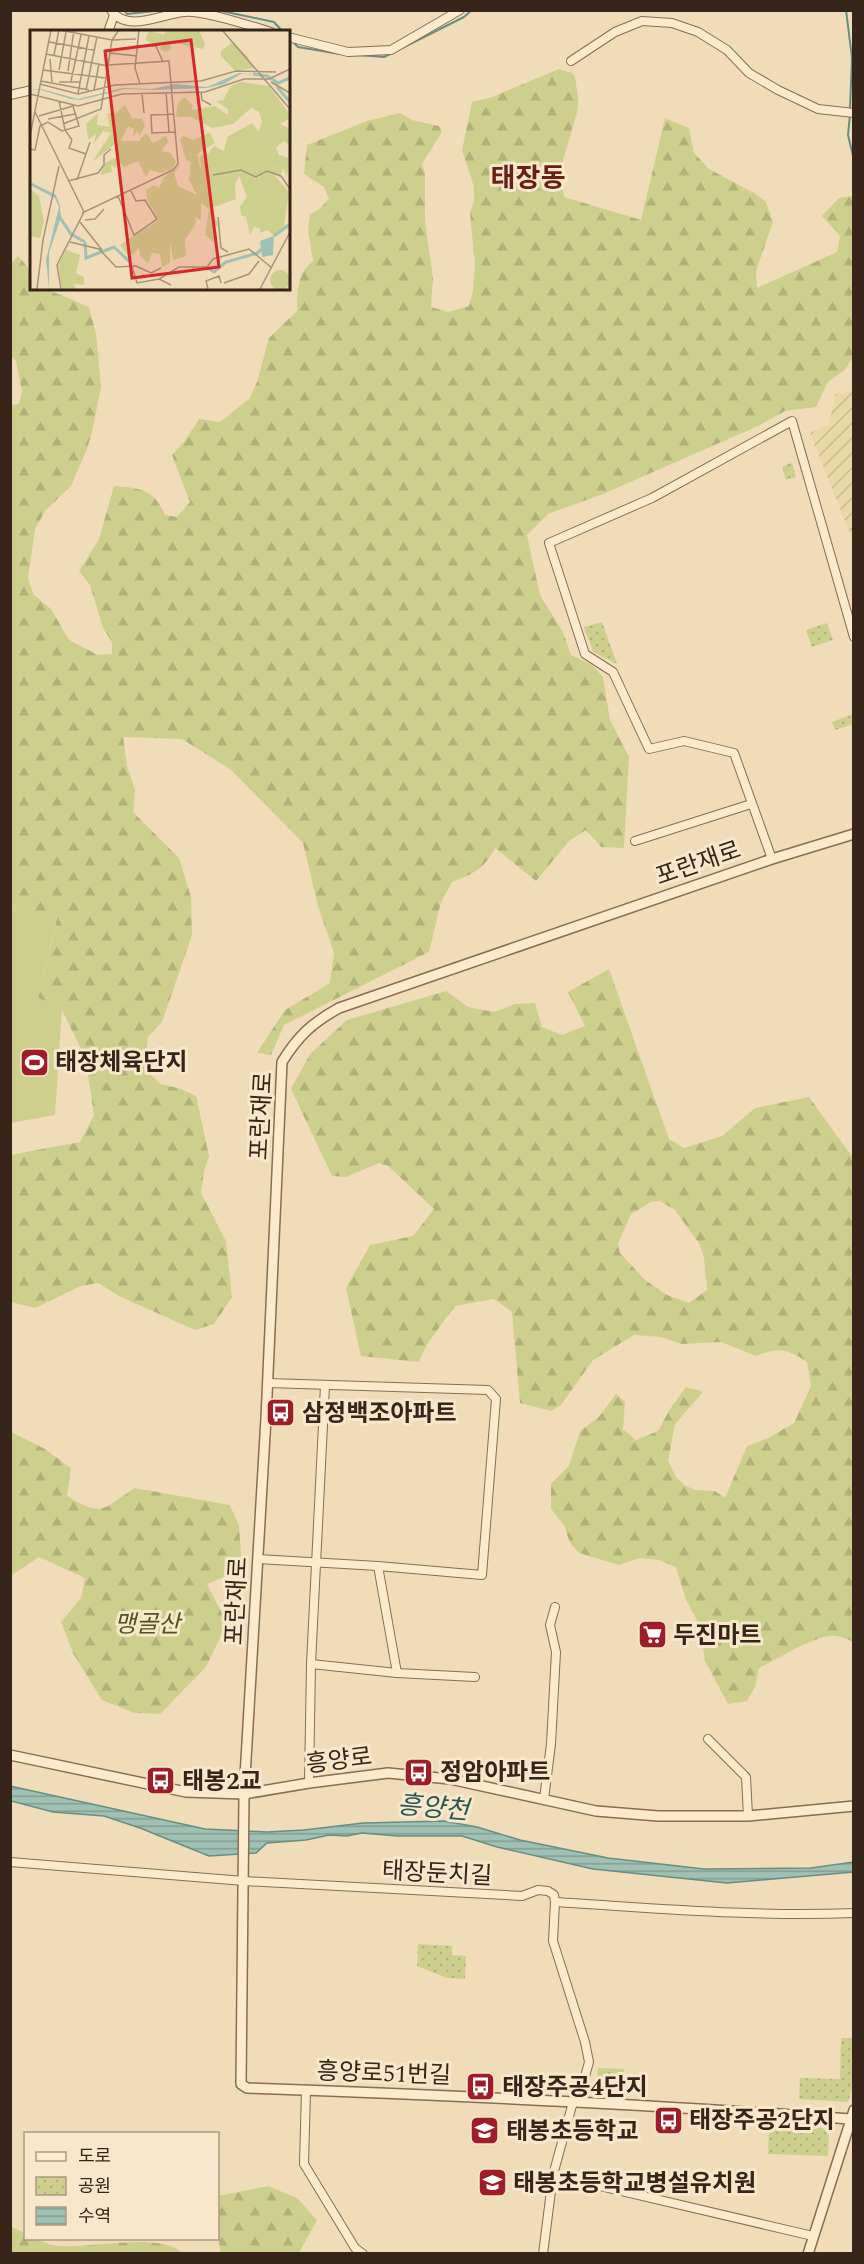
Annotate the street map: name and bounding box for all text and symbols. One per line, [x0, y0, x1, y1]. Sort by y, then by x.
inset map [30, 30, 290, 290]
district label: 태장동 [491, 158, 565, 200]
street label: 포란재로 [651, 833, 746, 895]
place label: 태장체육단지 [55, 1045, 187, 1081]
sports icon: 태장체육단지 [18, 1046, 50, 1078]
street label: 포란재로 [242, 1071, 282, 1161]
place label: 삼정백조아파트 [302, 1396, 457, 1432]
bus stop icon: 삼정백조아파트 [265, 1397, 297, 1429]
street label: 포란재로 [217, 1556, 257, 1646]
park label: 맹골산 [114, 1607, 183, 1643]
place label: 두진마트 [673, 1618, 761, 1654]
supermarket icon: 두진마트 [636, 1619, 668, 1651]
street label: 흥양로 [304, 1739, 374, 1783]
place label: 정암아파트 [440, 1755, 550, 1791]
bus stop icon: 정암아파트 [403, 1756, 435, 1788]
place label: 태봉2교 [182, 1764, 262, 1800]
bus stop icon: 태봉2교 [145, 1765, 177, 1797]
water label: 흥양천 [395, 1785, 473, 1831]
street label: 태장둔치길 [381, 1853, 493, 1895]
street label: 흥양로51번길 [316, 2054, 452, 2094]
place label: 태장주공4단지 [502, 2070, 648, 2106]
bus stop icon: 태장주공4단지 [465, 2071, 497, 2103]
place label: 태장주공2단지 [689, 2103, 835, 2139]
bus stop icon: 태장주공2단지 [652, 2104, 684, 2136]
place label: 태봉초등학교 [506, 2114, 638, 2150]
school or university icon: 태봉초등학교 [469, 2115, 501, 2147]
legend [24, 2132, 219, 2240]
text: 도로 [78, 2143, 111, 2170]
place label: 태봉초등학교병설유치원 [513, 2166, 756, 2202]
school or university icon: 태봉초등학교병설유치원 [476, 2167, 508, 2199]
text: 공원 [78, 2173, 111, 2200]
text: 수역 [78, 2203, 111, 2230]

